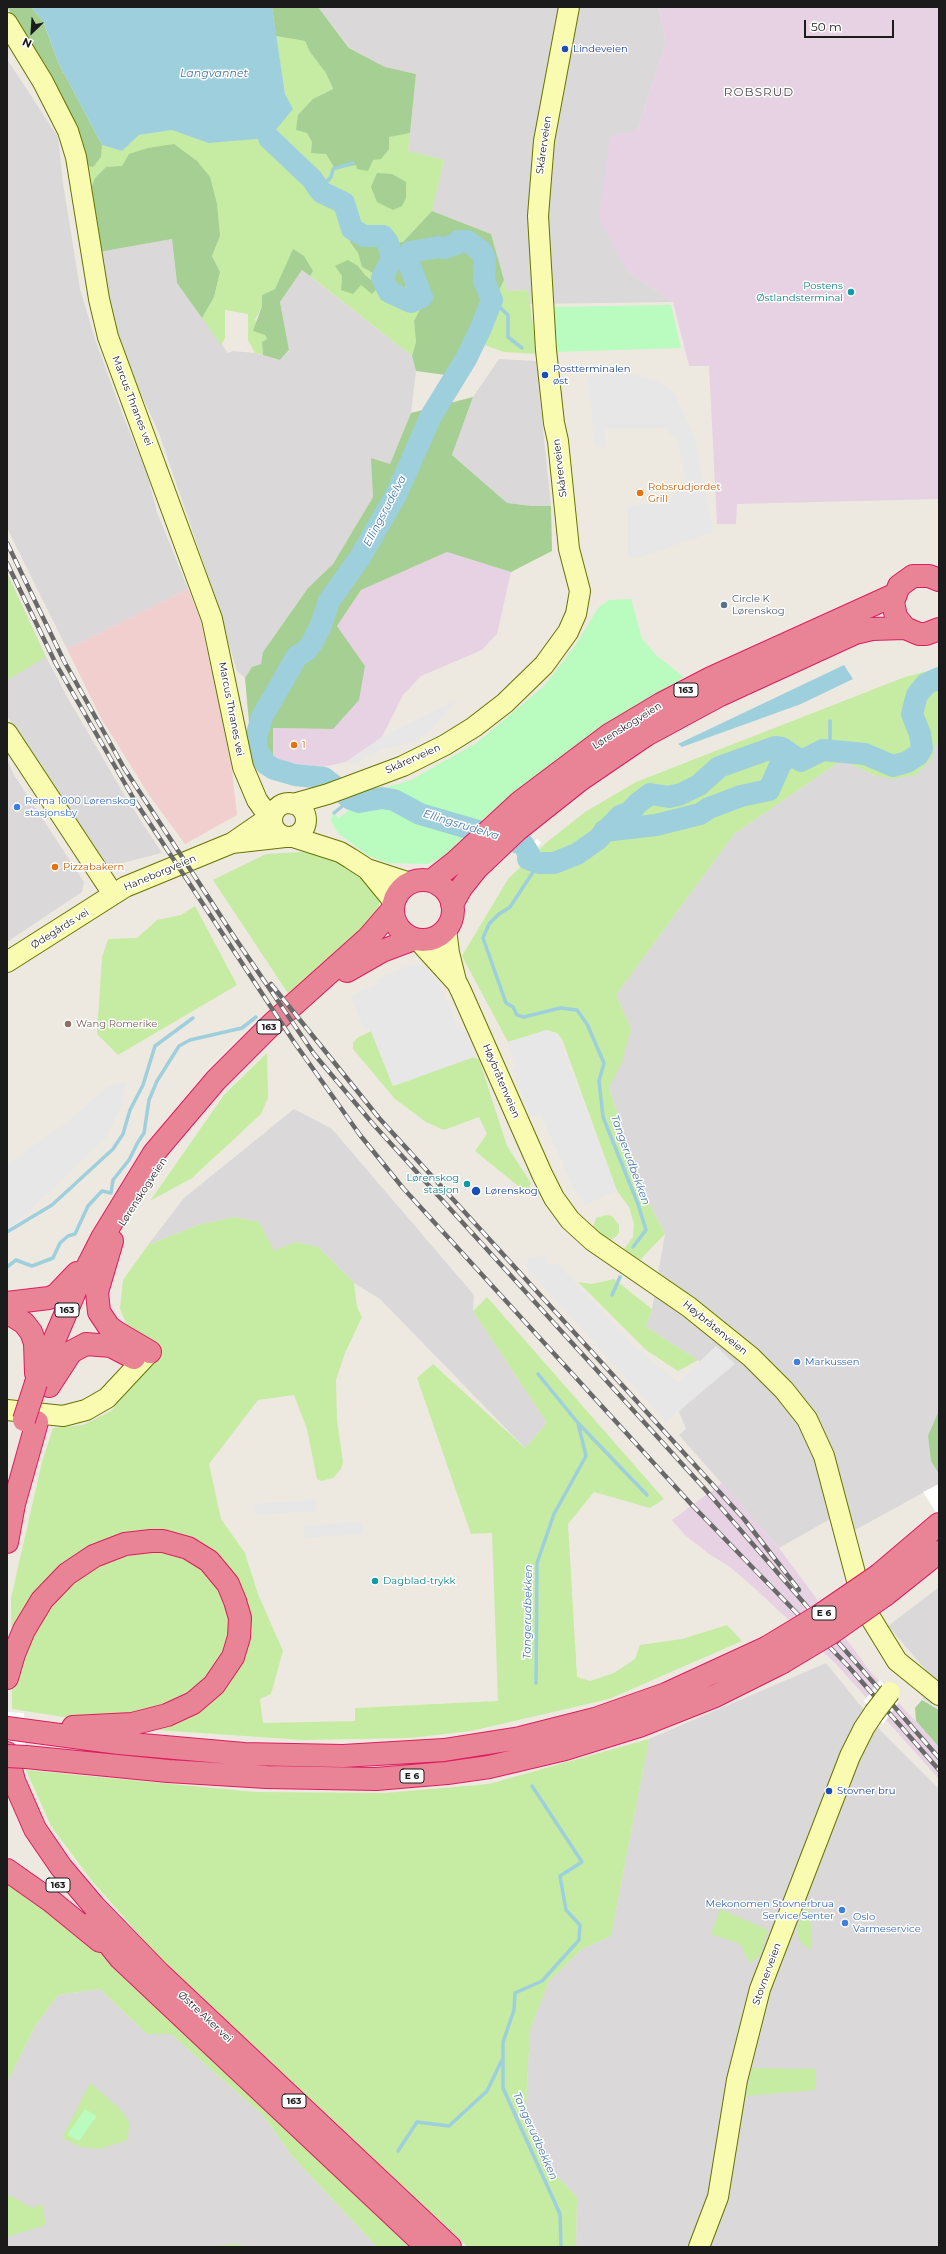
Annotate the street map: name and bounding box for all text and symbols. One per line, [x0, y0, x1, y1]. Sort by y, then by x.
north arrow [12, 12, 52, 52]
scale bar [806, 12, 896, 38]
text: 50 m [811, 19, 842, 34]
text: N [20, 35, 34, 51]
place label: Lindeveien [573, 43, 628, 55]
marker: Lindeveien [560, 44, 570, 54]
water label: Langvannet [180, 67, 248, 81]
district label: ROBSRUD [724, 85, 794, 99]
street label: Skårerveien [534, 115, 554, 175]
place label: Postens Østlandsterminal [756, 280, 843, 304]
marker: Postens Østlandsterminal [846, 287, 856, 297]
street label: Marcus Thranes vei [109, 354, 155, 448]
place label: Postterminalen øst [553, 363, 630, 386]
marker: Postterminalen øst [540, 370, 550, 380]
street label: Skårerveien [550, 438, 570, 498]
water label: Ellingsrudelva [361, 473, 409, 549]
place label: Robsrudjordet Grill [648, 481, 720, 504]
marker: Robsrudjordet Grill [635, 488, 645, 498]
place label: Circle K Lørenskog [732, 593, 785, 616]
marker: Circle K Lørenskog [719, 600, 729, 610]
street label: Marcus Thranes vei [216, 661, 246, 757]
road number: 163 [674, 683, 698, 697]
street label: Lørenskogveien [590, 700, 664, 752]
place label: 1 [302, 739, 306, 751]
marker: 1 [289, 740, 299, 750]
street label: Skårerveien [384, 742, 442, 776]
place label: Rema 1000 Lørenskog stasjonsby [25, 795, 136, 818]
marker: Rema 1000 Lørenskog stasjonsby [12, 802, 22, 812]
water label: Ellingsrudelva [421, 807, 501, 843]
street label: Haneborgveien [122, 852, 198, 894]
place label: Pizzabakern [63, 861, 124, 873]
marker: Pizzabakern [50, 862, 60, 872]
street label: Ødegårds vei [29, 906, 91, 952]
place label: Wang Romerike [76, 1018, 157, 1030]
marker: Wang Romerike [63, 1019, 73, 1029]
road number: 163 [257, 1020, 281, 1034]
street label: Høybråtenveien [480, 1042, 522, 1120]
water label: Tangerudbekken [608, 1113, 652, 1207]
street label: Lørenskogveien [116, 1155, 170, 1229]
place label: Lørenskog stasjon [406, 1172, 459, 1196]
marker: Lørenskog stasjon [462, 1179, 472, 1189]
marker: Lørenskog [470, 1185, 482, 1197]
place label: Lørenskog [485, 1185, 538, 1197]
street label: Høybråtenveien [680, 1298, 750, 1358]
road number: 163 [55, 1303, 79, 1317]
place label: Markussen [805, 1356, 860, 1368]
marker: Markussen [792, 1357, 802, 1367]
water label: Tangerudbekken [521, 1564, 535, 1660]
place label: Dagblad-trykk [383, 1575, 455, 1587]
marker: Dagblad-trykk [370, 1576, 380, 1586]
road number: E 6 [812, 1606, 836, 1620]
road number: E 6 [400, 1769, 424, 1783]
place label: Stovner bru [837, 1785, 896, 1797]
marker: Stovner bru [824, 1786, 834, 1796]
road number: 163 [46, 1878, 70, 1892]
place label: Mekonomen Stovnerbrua Service Senter [706, 1898, 834, 1922]
marker: Mekonomen Stovnerbrua Service Senter [837, 1905, 847, 1915]
place label: Oslo Varmeservice [853, 1911, 921, 1934]
marker: Oslo Varmeservice [840, 1918, 850, 1928]
street label: Stovnerveien [750, 1941, 784, 2007]
street label: Østre Aker vei [176, 1989, 234, 2045]
water label: Tangerudbekken [510, 2090, 560, 2182]
road number: 163 [282, 2094, 306, 2108]

